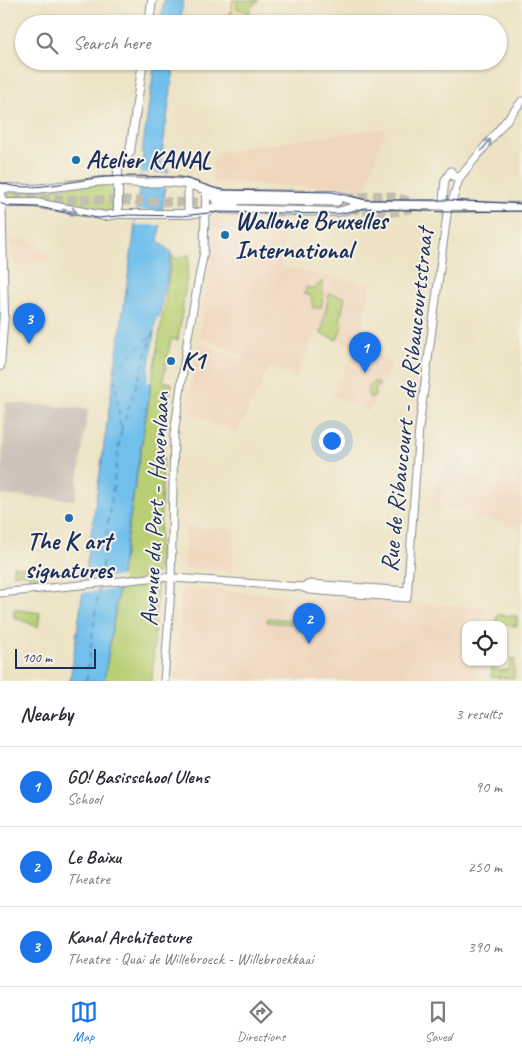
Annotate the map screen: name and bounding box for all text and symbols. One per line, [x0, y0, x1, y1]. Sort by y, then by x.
search box [15, 15, 507, 70]
icon: search [33, 29, 61, 57]
text: Search here [73, 31, 150, 55]
one-way arrow [481, 139, 492, 152]
place label: Atelier KANAL [86, 144, 212, 176]
marker: Atelier KANAL [70, 154, 82, 166]
place label: Wallonie Bruxelles International [235, 205, 389, 266]
one-way arrow [62, 206, 78, 216]
street label: Rue de Ribaucourt - de Ribaucourtstraat [373, 223, 441, 573]
marker: Wallonie Bruxelles International [219, 229, 231, 241]
pin: 3 [13, 303, 45, 344]
pin: 1 [349, 332, 381, 373]
place label: K1 [181, 345, 208, 377]
marker: K1 [165, 355, 177, 367]
street label: Avenue du Port - Havenlaan [133, 390, 177, 627]
your location [319, 428, 345, 454]
marker: The K art signatures [63, 512, 75, 524]
place label: The K art signatures [25, 525, 115, 586]
pin: 2 [293, 603, 325, 644]
map controls [462, 621, 507, 666]
button: locate [462, 621, 507, 666]
scale bar [15, 646, 96, 669]
text: 100 m [22, 649, 52, 666]
text: Nearby [20, 701, 73, 727]
text: 3 results [455, 704, 502, 724]
text: GO! Basisschool Ulens [67, 765, 209, 789]
text: 1 [32, 777, 40, 797]
text: 90 m [475, 777, 502, 797]
text: School [67, 789, 101, 809]
text: Le Baixu [67, 845, 121, 869]
text: 2 [32, 857, 40, 877]
text: 250 m [468, 857, 502, 877]
text: Theatre [67, 869, 110, 889]
text: Kanal Architecture [67, 925, 191, 949]
text: 3 [32, 937, 40, 957]
text: 390 m [468, 937, 502, 957]
text: Theatre · Quai de Willebroeck - Willebroekkaai [67, 949, 314, 969]
tab: Map [70, 998, 98, 1045]
tab: Directions [237, 998, 285, 1045]
tab: Saved [424, 998, 452, 1045]

